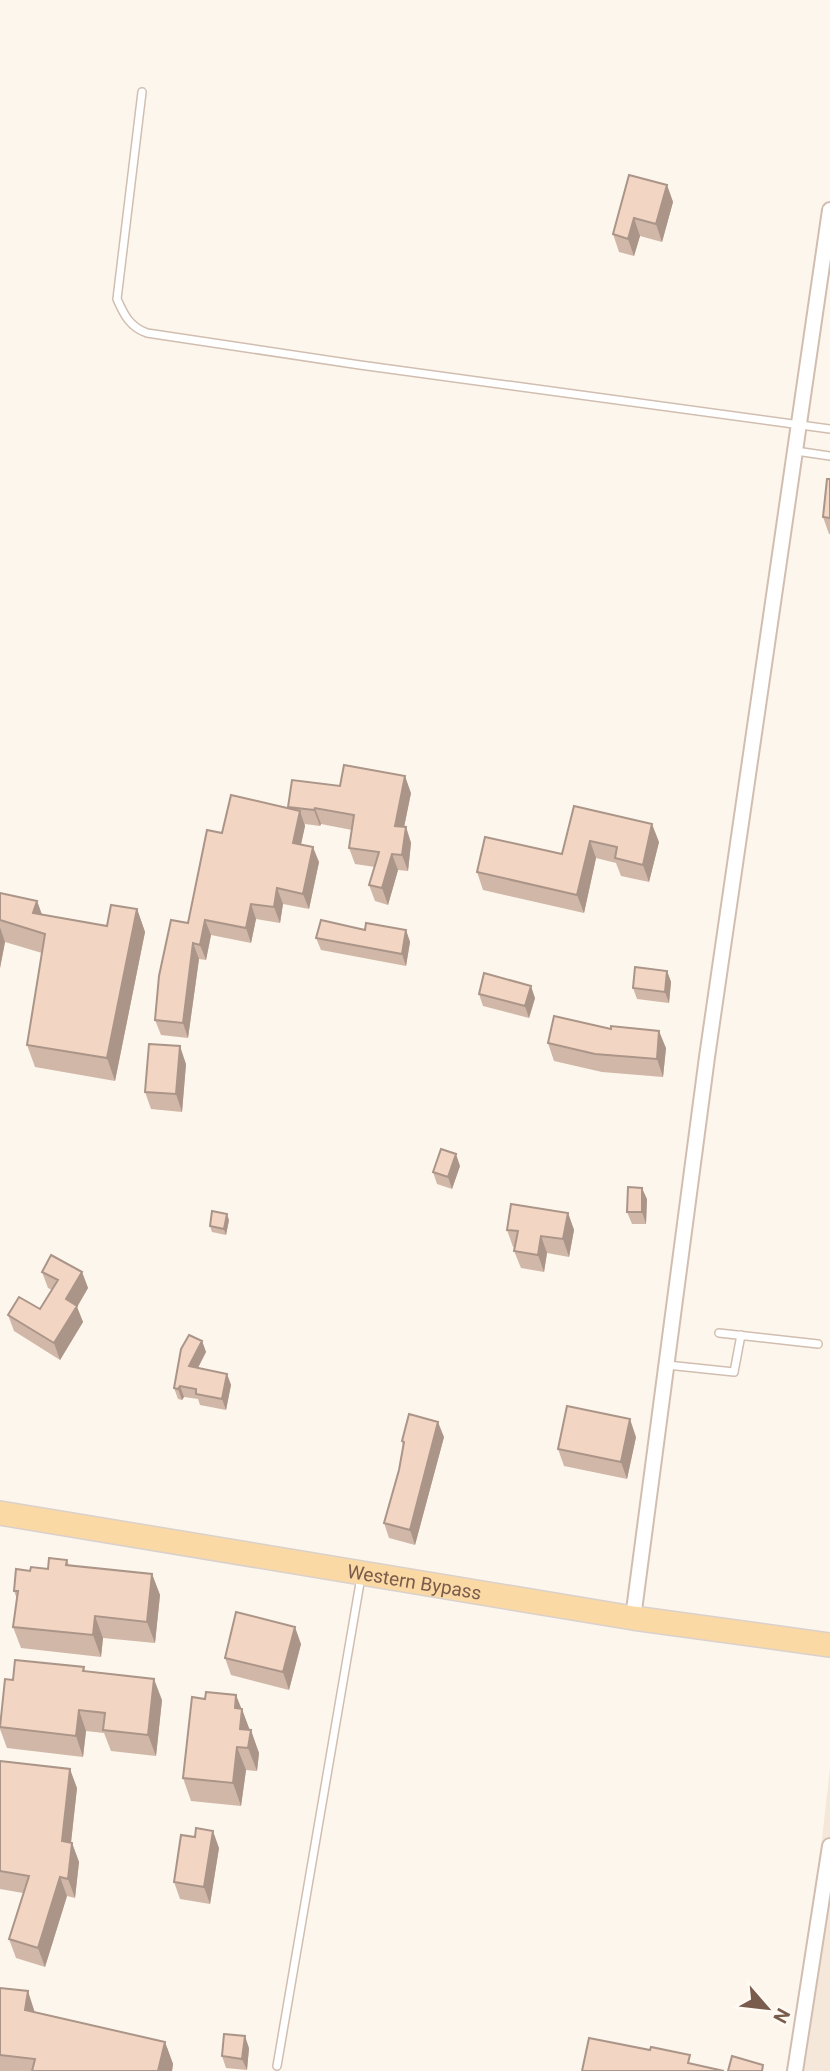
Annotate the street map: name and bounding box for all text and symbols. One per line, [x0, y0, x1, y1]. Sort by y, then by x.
street label: Western Bypass [345, 1559, 483, 1604]
north arrow [732, 1973, 802, 2043]
text: N [768, 2004, 795, 2027]

